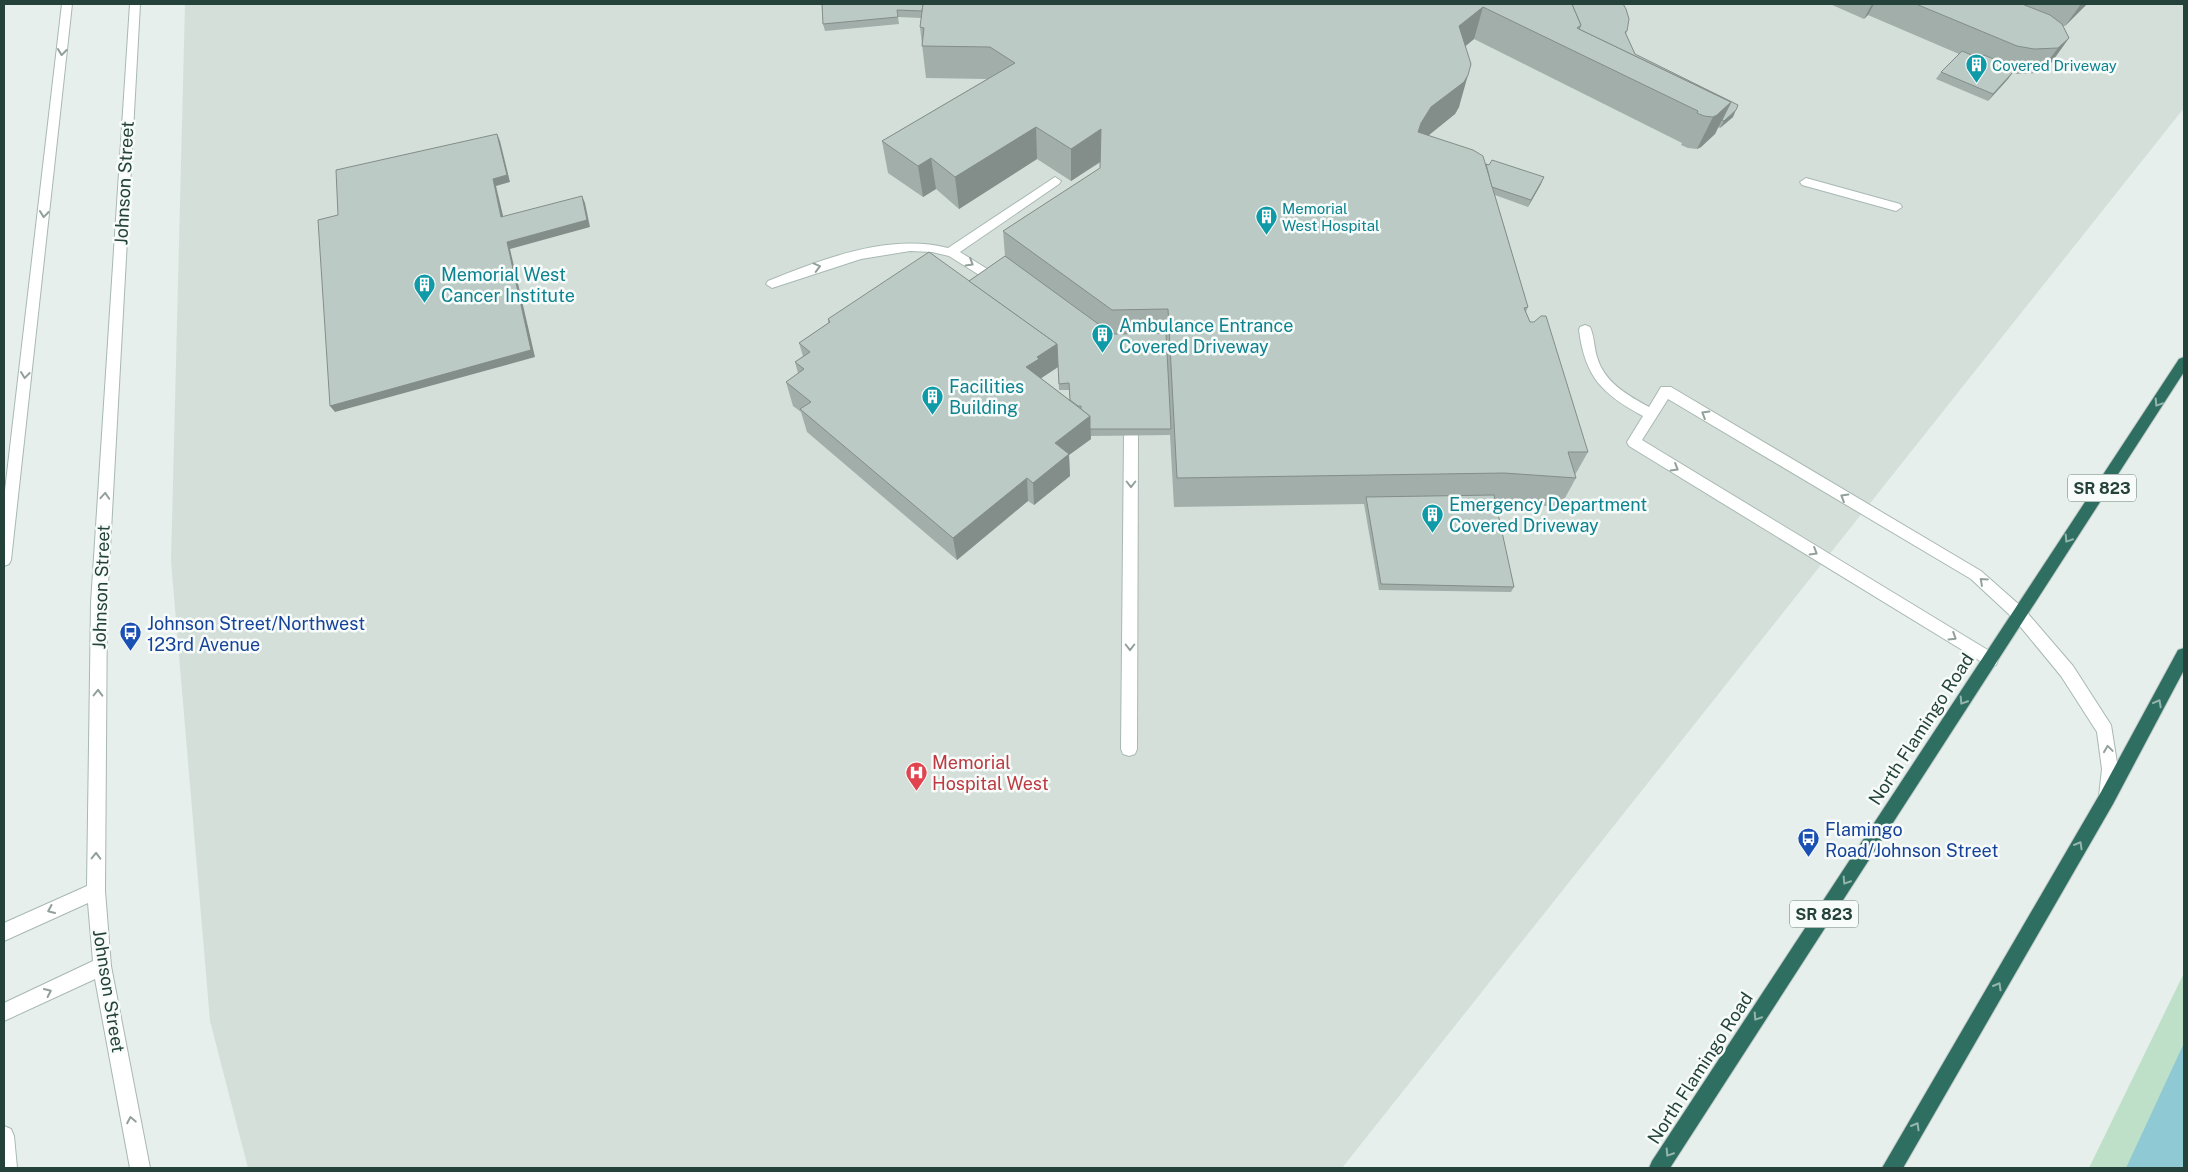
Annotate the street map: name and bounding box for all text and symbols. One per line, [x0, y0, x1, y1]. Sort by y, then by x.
one-way arrow [57, 49, 68, 57]
building icon: Covered Driveway [1964, 53, 1988, 84]
place label: Covered Driveway [1992, 57, 2117, 74]
street label: Johnson Street [110, 120, 138, 246]
place label: Memorial West Hospital [1282, 200, 1380, 234]
building icon: Memorial West Hospital [1254, 205, 1278, 236]
one-way arrow [39, 210, 50, 218]
one-way arrow [964, 256, 973, 266]
one-way arrow [813, 262, 822, 273]
place label: Memorial West Cancer Institute [441, 264, 575, 306]
building icon: Memorial West Cancer Institute [413, 272, 437, 303]
place label: Ambulance Entrance Covered Driveway [1119, 315, 1293, 357]
building icon: Ambulance Entrance Covered Driveway [1091, 323, 1115, 354]
one-way arrow [20, 371, 31, 379]
place label: Facilities Building [949, 376, 1024, 418]
building icon: Facilities Building [921, 384, 945, 415]
one-way arrow [2154, 397, 2164, 406]
one-way arrow [1701, 410, 1710, 420]
one-way arrow [1670, 461, 1679, 471]
road number: SR 823 [2068, 474, 2136, 502]
one-way arrow [1126, 481, 1136, 489]
one-way arrow [100, 492, 111, 500]
one-way arrow [1841, 493, 1850, 503]
place label: Emergency Department Covered Driveway [1449, 494, 1647, 536]
building icon: Emergency Department Covered Driveway [1421, 502, 1445, 533]
street label: Johnson Street [88, 524, 114, 650]
one-way arrow [2065, 533, 2075, 542]
one-way arrow [1808, 546, 1817, 556]
one-way arrow [1979, 578, 1988, 587]
place label: Johnson Street/Northwest 123rd Avenue [147, 613, 365, 655]
bus stop icon: Johnson Street/Northwest 123rd Avenue [119, 621, 143, 652]
one-way arrow [1947, 631, 1956, 640]
one-way arrow [1125, 644, 1135, 651]
street label: North Flamingo Road [1864, 649, 1978, 809]
one-way arrow [93, 689, 103, 697]
one-way arrow [1960, 695, 1970, 704]
one-way arrow [2152, 699, 2162, 708]
one-way arrow [2103, 745, 2113, 754]
place label: Memorial Hospital West [932, 752, 1049, 794]
hospital icon: Memorial Hospital West [904, 760, 928, 791]
place label: Flamingo Road/Johnson Street [1825, 819, 1998, 861]
bus stop icon: Flamingo Road/Johnson Street [1797, 827, 1821, 858]
one-way arrow [2073, 841, 2083, 850]
one-way arrow [91, 852, 101, 860]
one-way arrow [1843, 875, 1852, 885]
road number: SR 823 [1790, 901, 1858, 928]
one-way arrow [47, 904, 56, 915]
street label: Johnson Street [89, 928, 129, 1054]
one-way arrow [1992, 982, 2002, 991]
one-way arrow [43, 987, 52, 998]
street label: North Flamingo Road [1643, 988, 1757, 1148]
one-way arrow [1754, 1012, 1764, 1021]
one-way arrow [126, 1116, 136, 1125]
one-way arrow [1910, 1123, 1920, 1132]
one-way arrow [1665, 1148, 1675, 1157]

